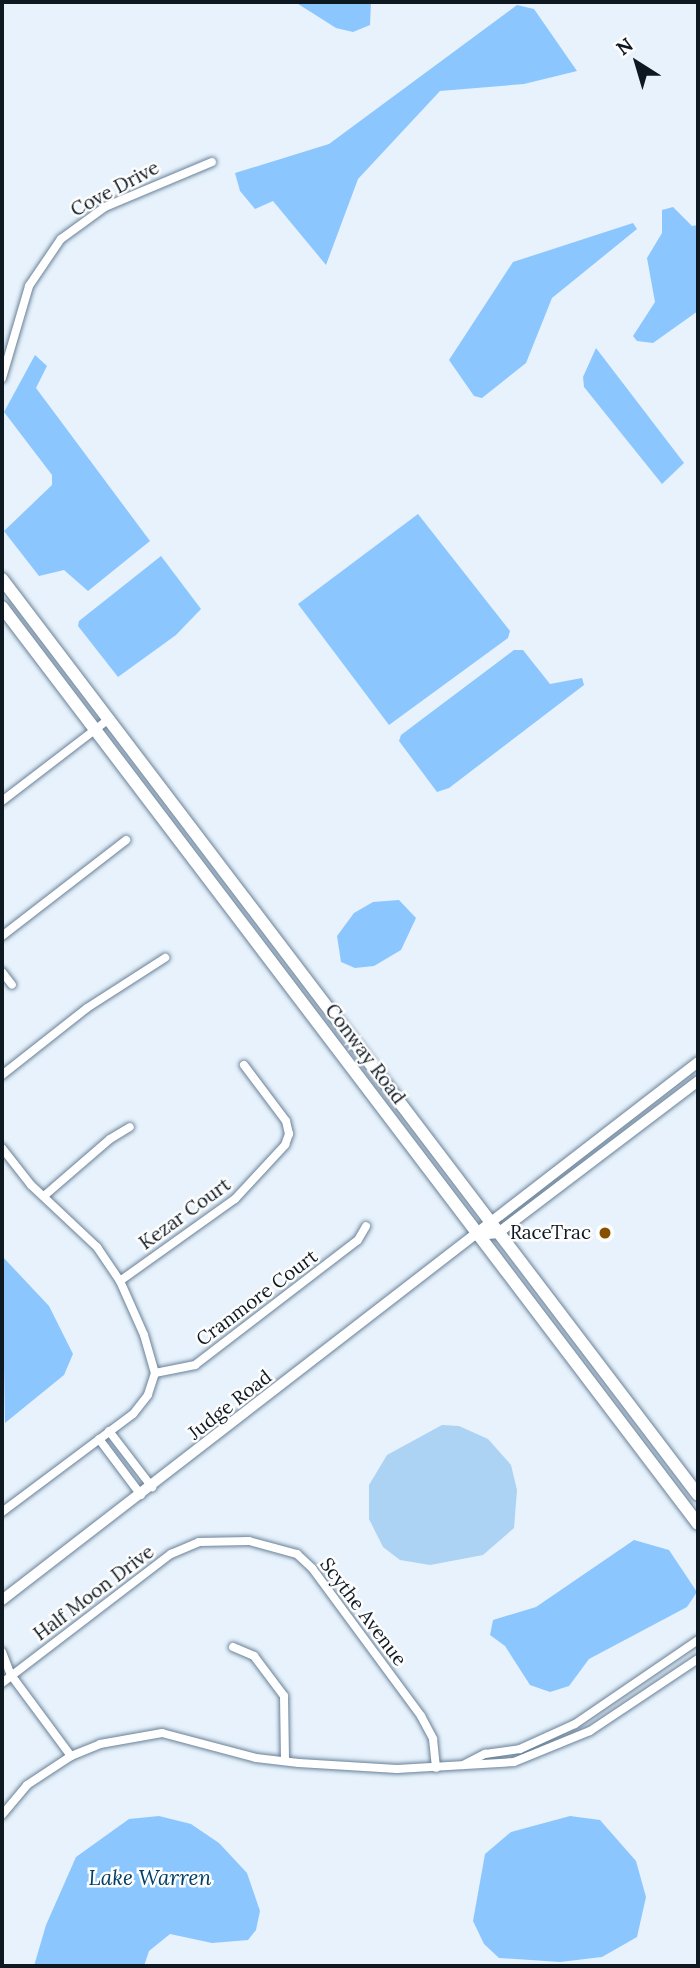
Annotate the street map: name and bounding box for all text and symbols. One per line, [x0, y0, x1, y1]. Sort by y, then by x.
north arrow [602, 28, 672, 98]
text: N [611, 32, 637, 60]
street label: Cove Drive [67, 156, 163, 222]
street label: Conway Road [320, 999, 410, 1109]
street label: Kezar Court [135, 1173, 235, 1255]
place label: RaceTrac [510, 1222, 591, 1244]
marker: RaceTrac [597, 1225, 613, 1241]
street label: Cranmore Court [192, 1245, 322, 1351]
street label: Judge Road [184, 1365, 276, 1445]
street label: Half Moon Drive [29, 1540, 159, 1646]
street label: Scythe Avenue [315, 1553, 411, 1671]
water label: Lake Warren [89, 1865, 211, 1891]

